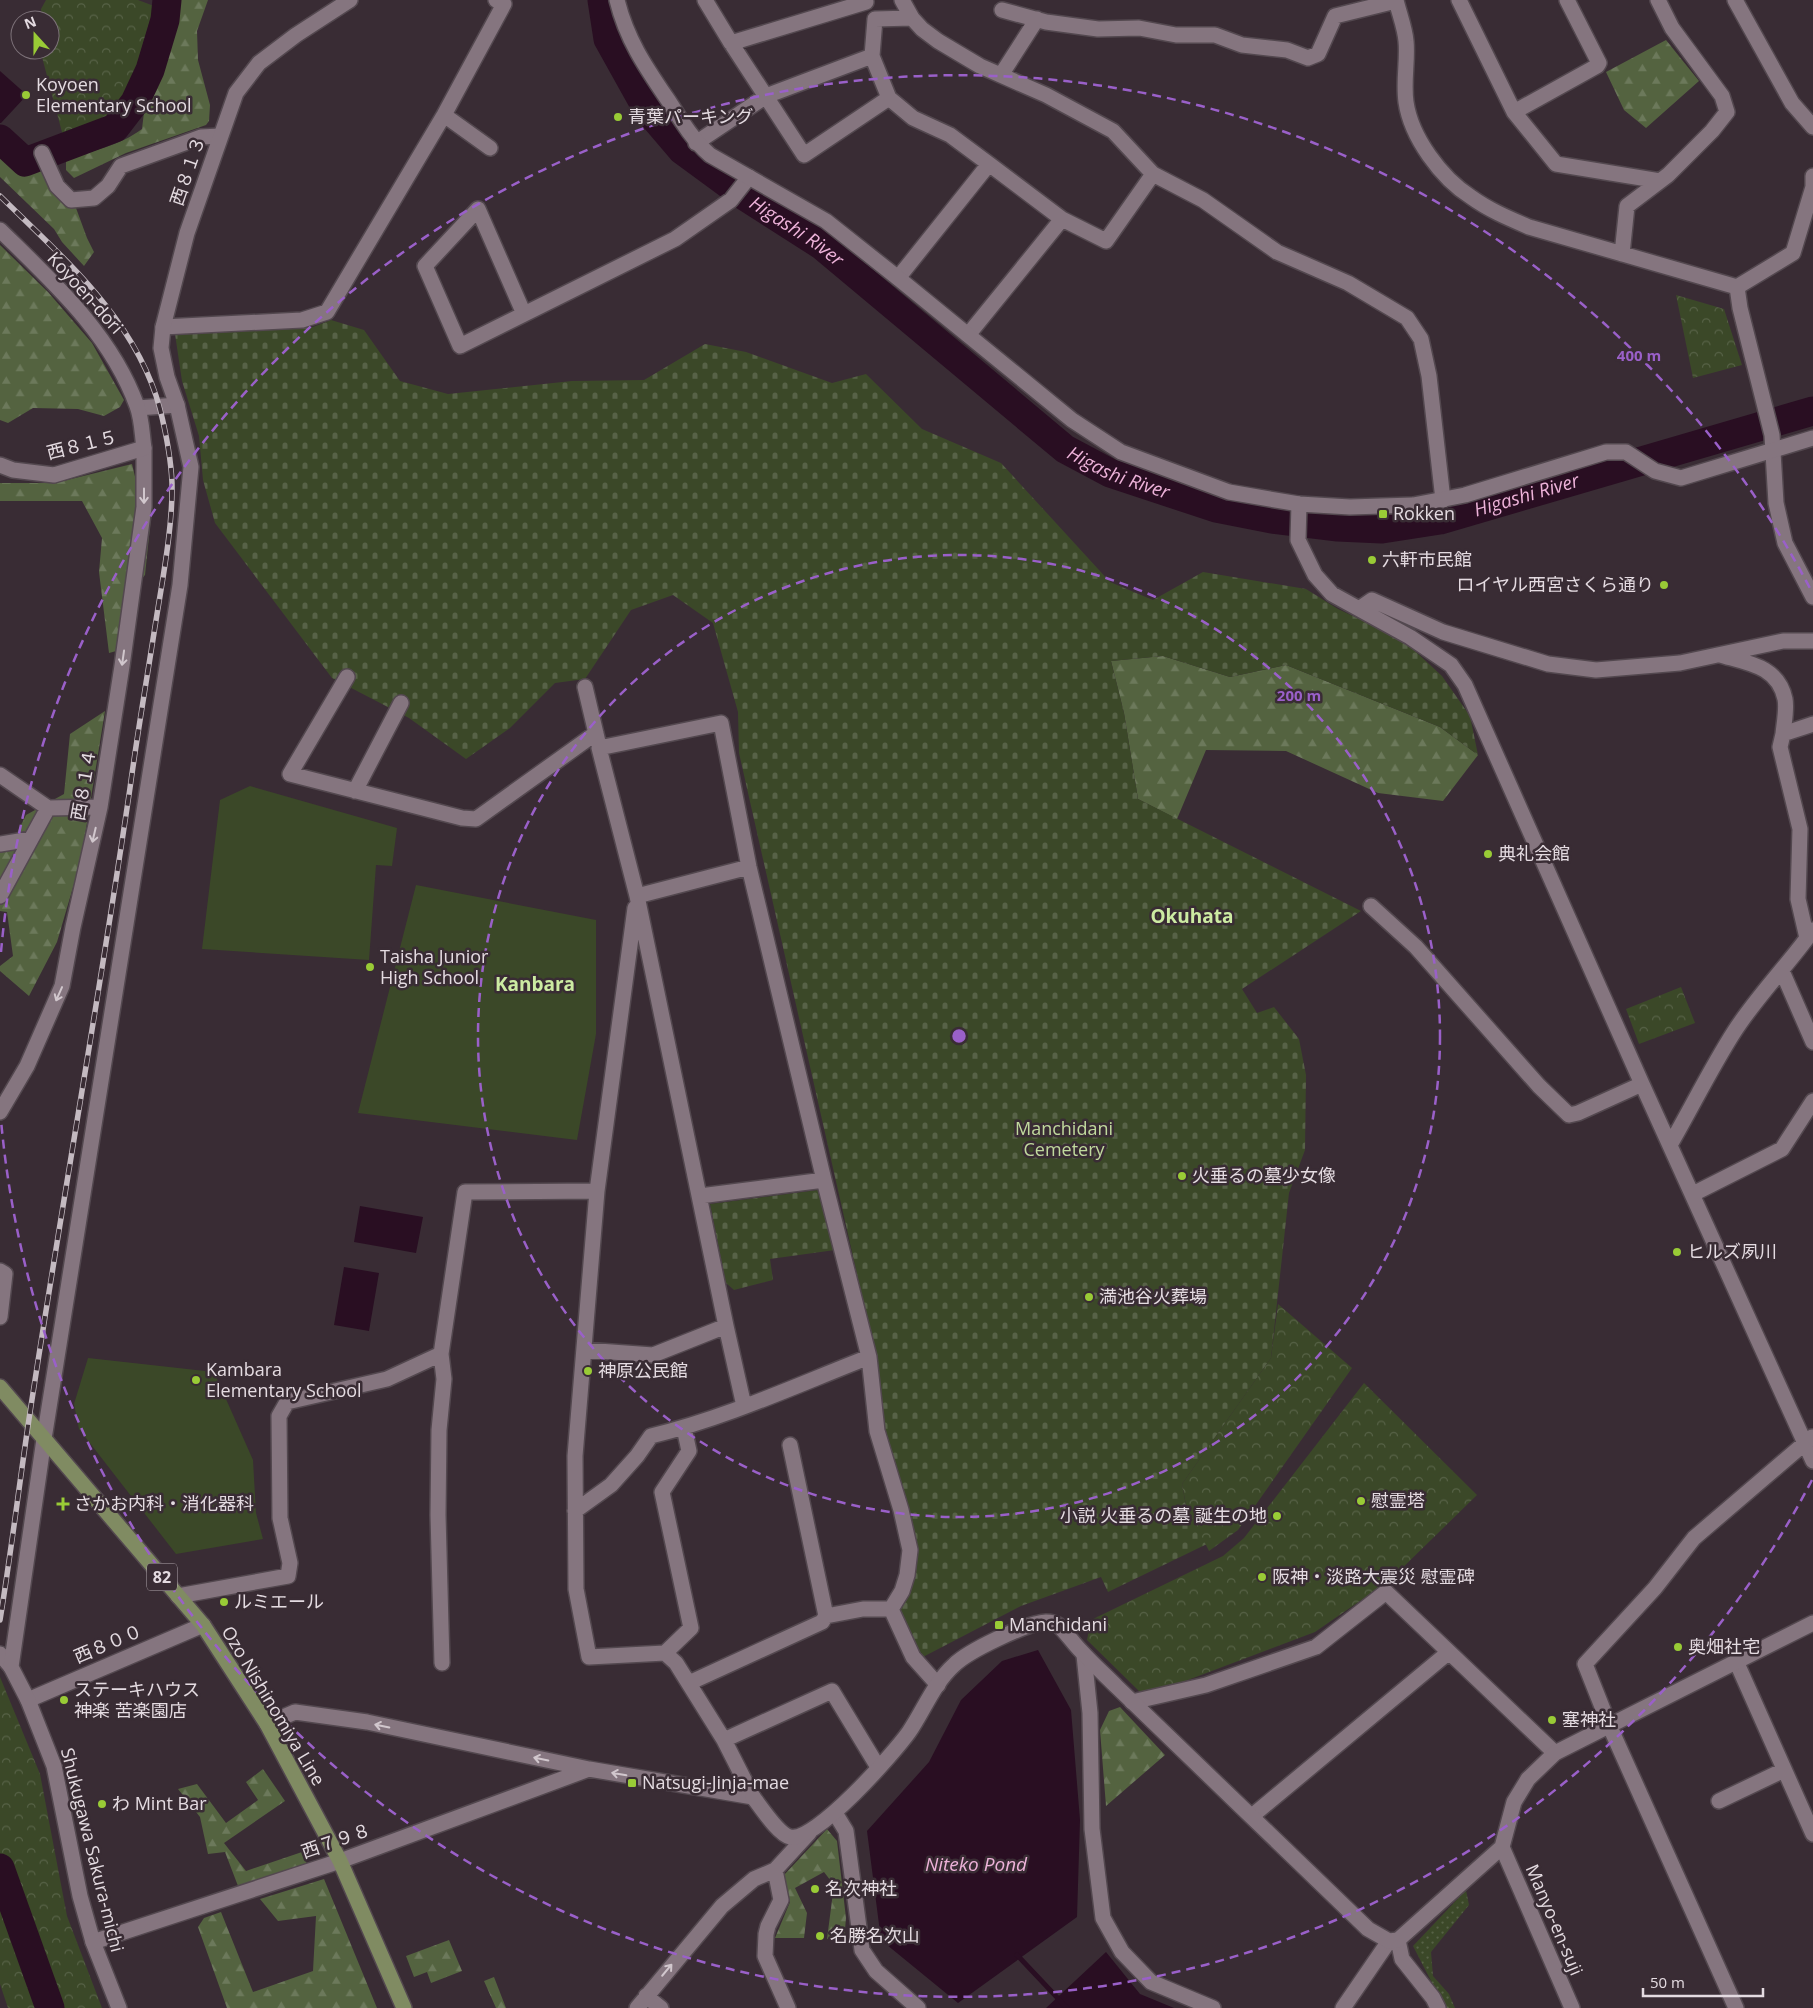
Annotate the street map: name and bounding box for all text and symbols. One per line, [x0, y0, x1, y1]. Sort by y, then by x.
north arrow [10, 10, 60, 60]
text: N [21, 11, 39, 33]
place label: Koyoen Elementary School [36, 72, 192, 117]
marker: Koyoen Elementary School [20, 89, 32, 101]
place label: 青葉パーキング [628, 104, 753, 128]
marker: 青葉パーキング [612, 111, 624, 123]
street label: 西８１３ [164, 133, 210, 209]
water label: Higashi River [745, 190, 851, 273]
street label: Koyoen-dori [43, 246, 129, 338]
text: 400 m [1617, 345, 1661, 365]
street label: 西８１５ [44, 424, 120, 464]
water label: Higashi River [1063, 440, 1175, 505]
water label: Higashi River [1471, 467, 1584, 522]
one-way arrow [139, 488, 149, 504]
place label: Rokken [1393, 501, 1455, 525]
marker: Rokken [1377, 508, 1389, 520]
place label: 六軒市民館 [1382, 547, 1472, 571]
marker: 六軒市民館 [1366, 554, 1378, 566]
place label: ロイヤル西宮さくら通り [1457, 572, 1654, 596]
marker: ロイヤル西宮さくら通り [1658, 579, 1670, 591]
one-way arrow [118, 649, 128, 665]
text: 200 m [1277, 685, 1321, 705]
street label: 西８１４ [65, 747, 101, 822]
one-way arrow [89, 827, 98, 843]
place label: 典礼会館 [1498, 841, 1570, 865]
marker: 典礼会館 [1482, 848, 1494, 860]
district label: Okuhata [1150, 903, 1234, 929]
place label: Taisha Junior High School [380, 944, 489, 989]
marker: Taisha Junior High School [364, 961, 376, 973]
district label: Kanbara [495, 971, 575, 997]
one-way arrow [54, 986, 63, 1001]
centre of rings [950, 1027, 968, 1045]
park label: Manchidani Cemetery [1015, 1116, 1113, 1161]
place label: 火垂るの墓少女像 [1192, 1163, 1336, 1187]
marker: 火垂るの墓少女像 [1176, 1170, 1188, 1182]
place label: ヒルズ夙川 [1687, 1239, 1777, 1263]
marker: ヒルズ夙川 [1671, 1246, 1683, 1258]
place label: 満池谷火葬場 [1099, 1284, 1207, 1308]
marker: 満池谷火葬場 [1083, 1291, 1095, 1303]
place label: Kambara Elementary School [206, 1357, 362, 1402]
place label: 神原公民館 [598, 1358, 688, 1382]
marker: 神原公民館 [582, 1365, 594, 1377]
marker: Kambara Elementary School [190, 1374, 202, 1386]
place label: 慰霊塔 [1371, 1488, 1425, 1512]
place label: さかお内科・消化器科 [74, 1491, 254, 1515]
marker: 慰霊塔 [1355, 1495, 1367, 1507]
marker: さかお内科・消化器科 [56, 1497, 70, 1511]
place label: 小説 火垂るの墓 誕生の地 [1060, 1503, 1267, 1527]
marker: 小説 火垂るの墓 誕生の地 [1271, 1510, 1283, 1522]
road number: 82 [147, 1564, 177, 1590]
place label: 阪神・淡路大震災 慰霊碑 [1272, 1564, 1475, 1588]
marker: 阪神・淡路大震災 慰霊碑 [1256, 1571, 1268, 1583]
place label: ルミエール [234, 1589, 324, 1613]
marker: ルミエール [218, 1596, 230, 1608]
place label: Manchidani [1009, 1612, 1107, 1636]
street label: 西８００ [70, 1618, 145, 1668]
marker: Manchidani [993, 1619, 1005, 1631]
street label: Ozo Nishinomiya Line [217, 1621, 331, 1790]
place label: 奥畑社宅 [1688, 1634, 1760, 1658]
marker: 奥畑社宅 [1672, 1641, 1684, 1653]
place label: ステーキハウス 神楽 苦楽園店 [74, 1677, 200, 1722]
marker: ステーキハウス 神楽 苦楽園店 [58, 1694, 70, 1706]
place label: 塞神社 [1562, 1707, 1616, 1731]
marker: 塞神社 [1546, 1714, 1558, 1726]
one-way arrow [375, 1720, 391, 1730]
street label: Shukugawa Sakura-michi [56, 1745, 130, 1954]
one-way arrow [534, 1754, 550, 1763]
one-way arrow [611, 1769, 627, 1779]
place label: Natsugi-Jinja-mae [642, 1770, 789, 1794]
marker: Natsugi-Jinja-mae [626, 1777, 638, 1789]
place label: わ Mint Bar [112, 1791, 207, 1815]
marker: わ Mint Bar [96, 1798, 108, 1810]
street label: 西７９８ [298, 1817, 374, 1863]
water label: Niteko Pond [925, 1851, 1028, 1877]
street label: Manyo-en-suji [1521, 1860, 1589, 1979]
place label: 名次神社 [825, 1876, 897, 1900]
marker: 名次神社 [809, 1883, 821, 1895]
place label: 名勝名次山 [830, 1923, 920, 1947]
marker: 名勝名次山 [814, 1930, 826, 1942]
one-way arrow [662, 1964, 673, 1977]
scale bar [1643, 1966, 1763, 1998]
text: 50 m [1650, 1972, 1685, 1992]

